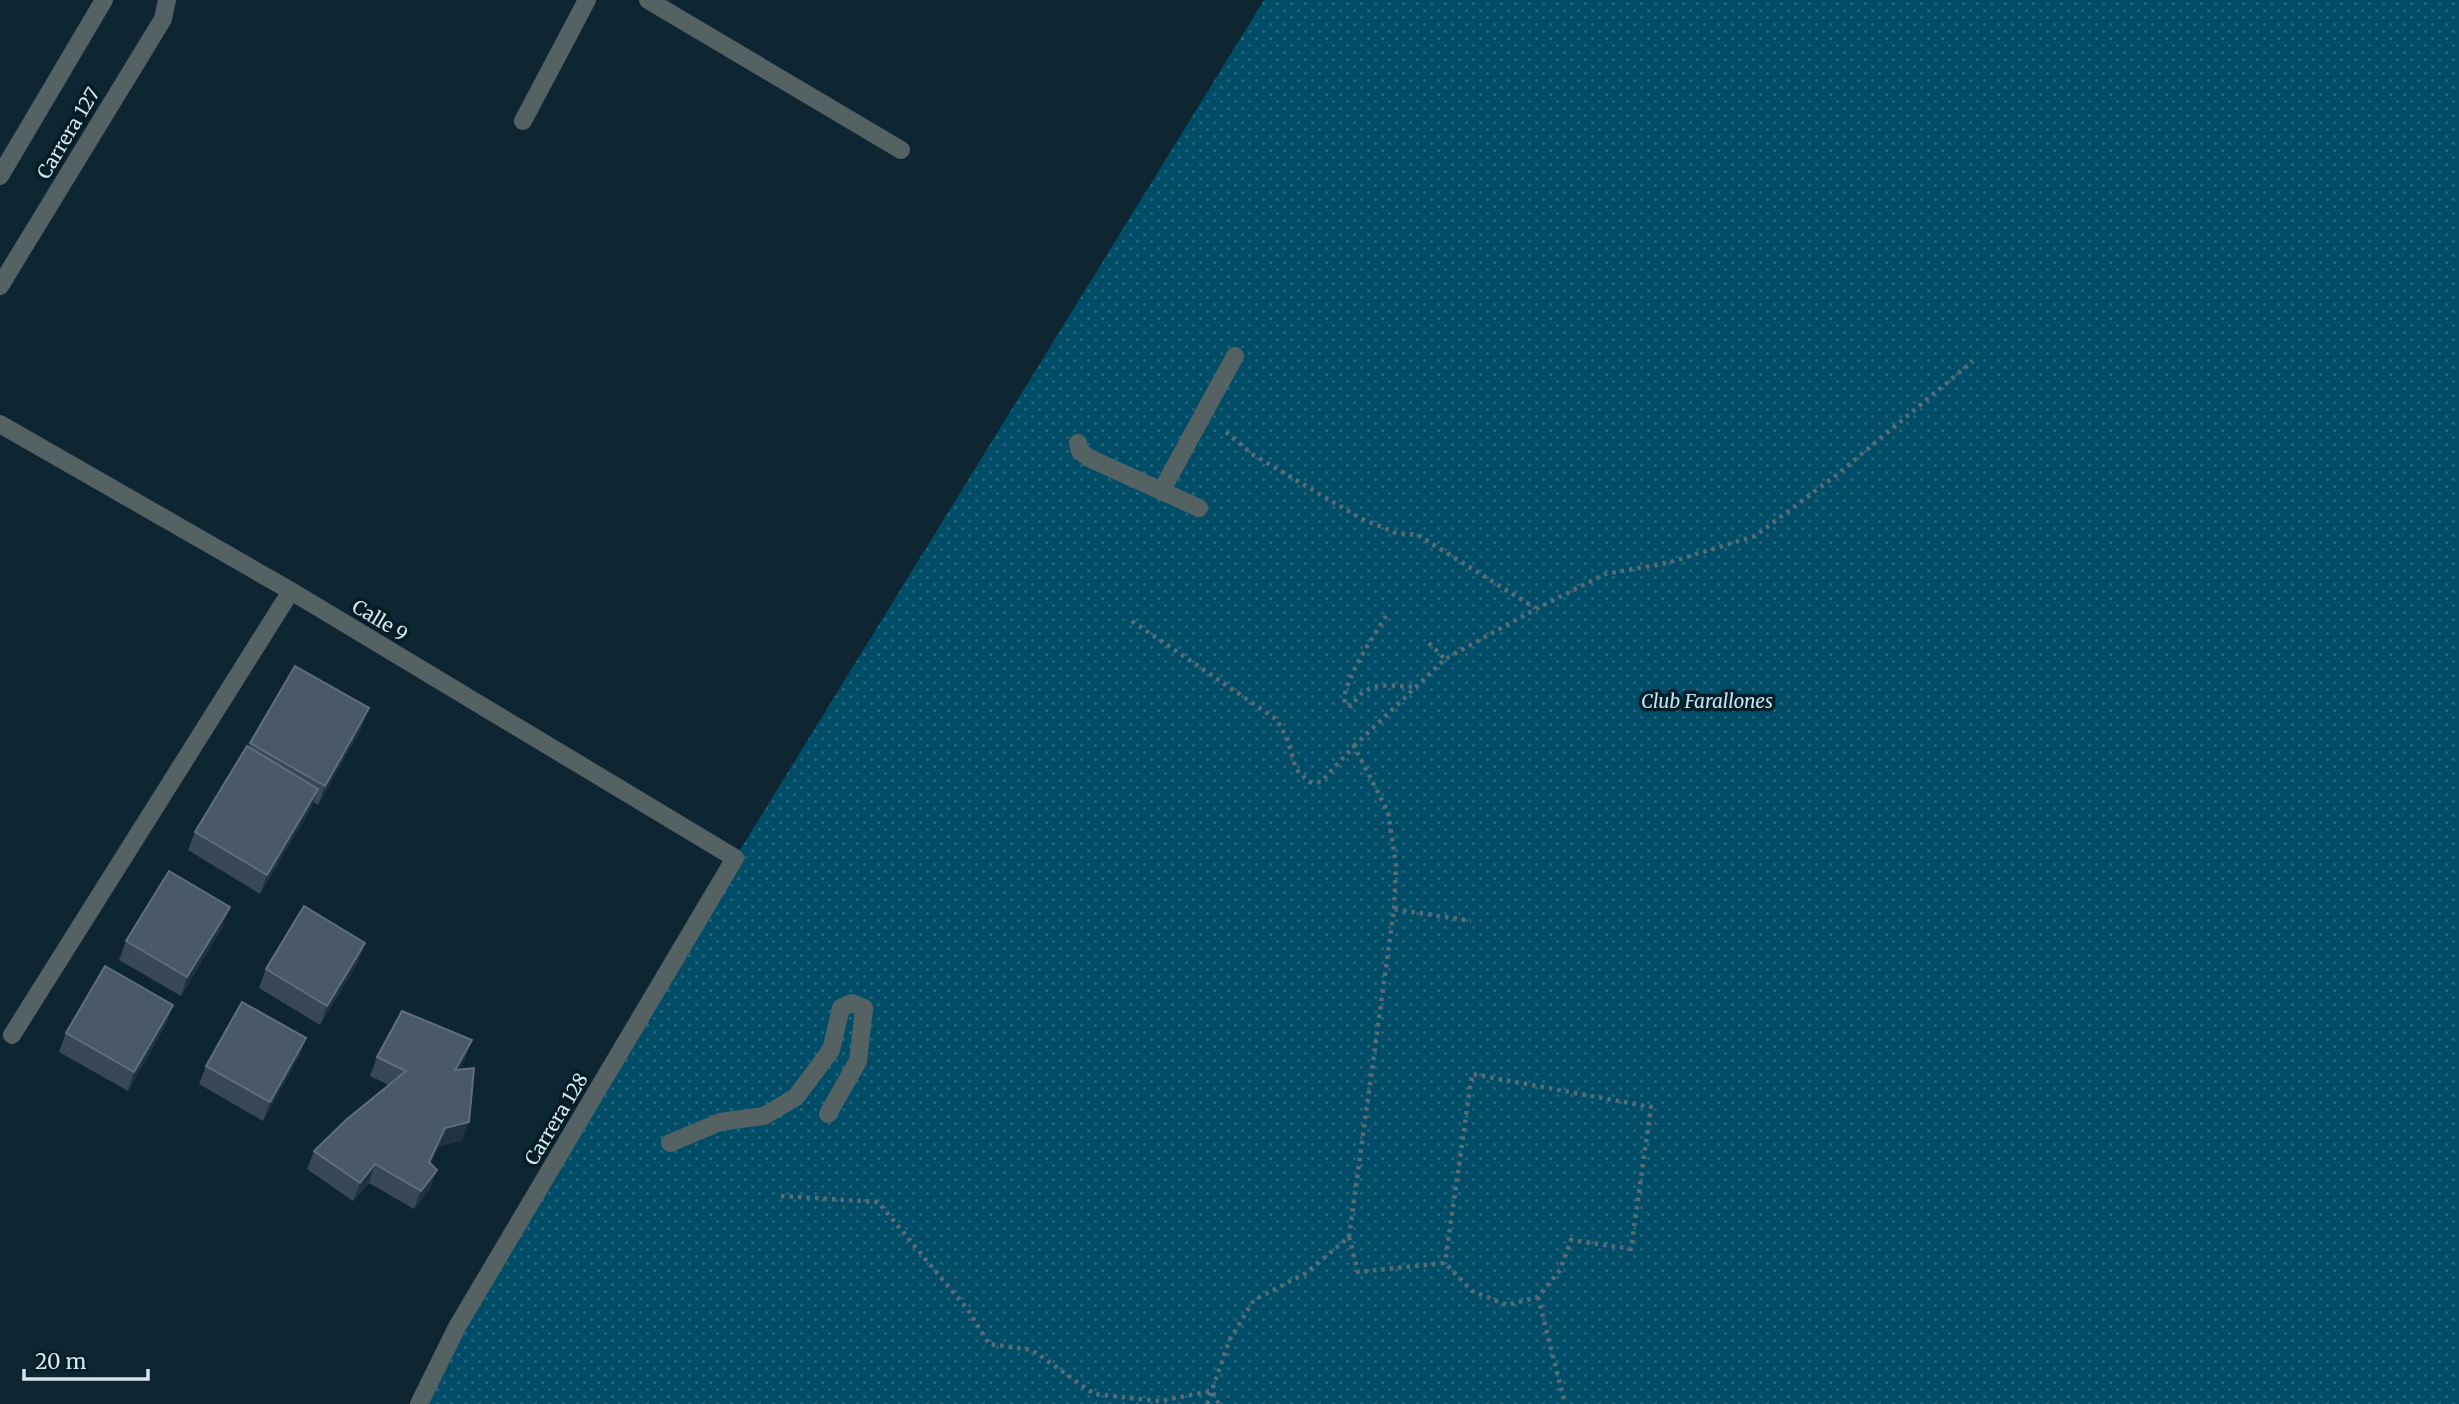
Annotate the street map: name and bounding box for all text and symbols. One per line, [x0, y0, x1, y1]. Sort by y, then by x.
street label: Carrera 127 [31, 83, 105, 183]
street label: Calle 9 [348, 594, 412, 646]
park label: Club Farallones [1641, 689, 1773, 713]
street label: Carrera 128 [519, 1069, 593, 1169]
scale bar [24, 1338, 149, 1382]
text: 20 m [35, 1348, 87, 1375]

